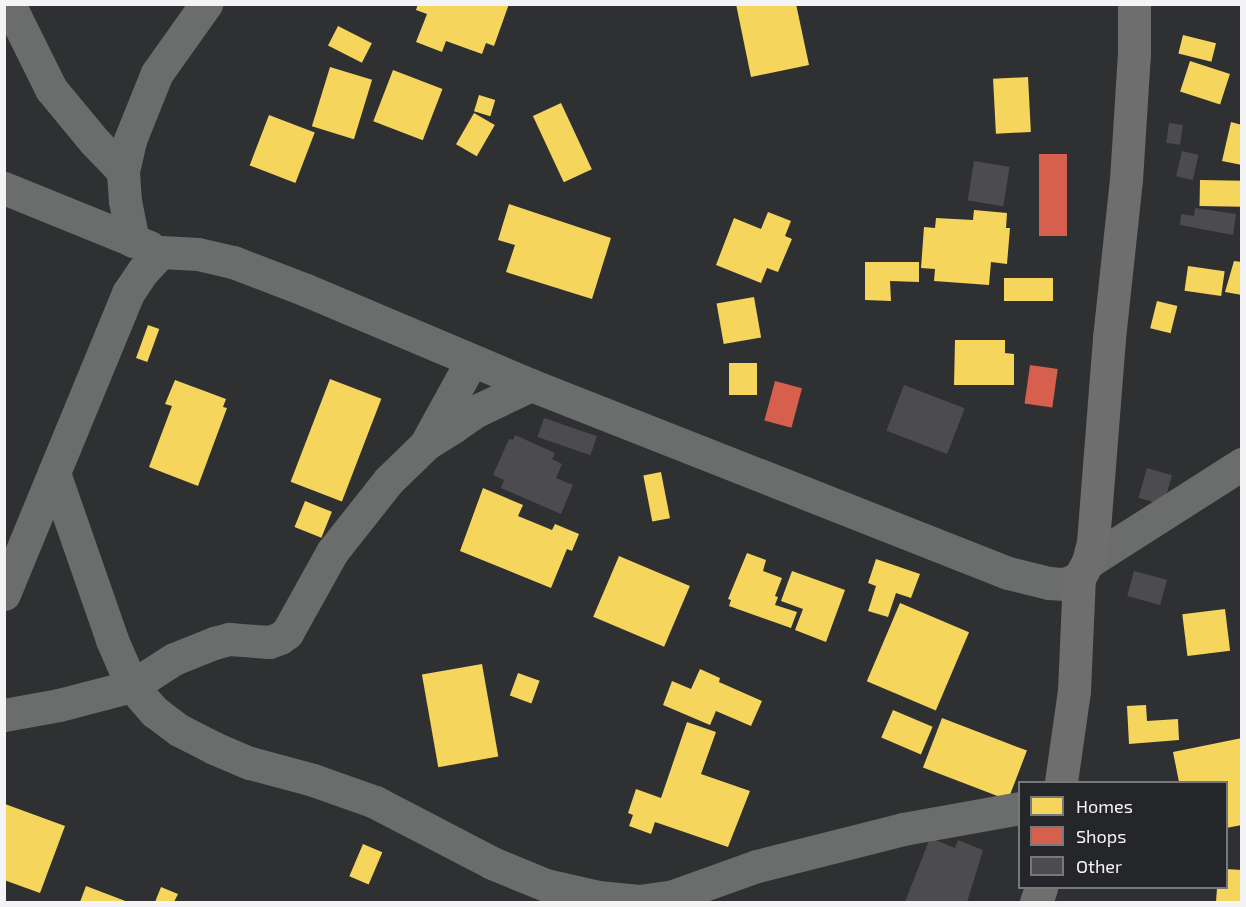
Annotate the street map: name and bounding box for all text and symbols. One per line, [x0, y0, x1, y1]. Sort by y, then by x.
legend [1018, 781, 1228, 889]
text: Homes [1076, 795, 1133, 817]
text: Shops [1076, 825, 1126, 847]
text: Other [1076, 855, 1122, 877]

